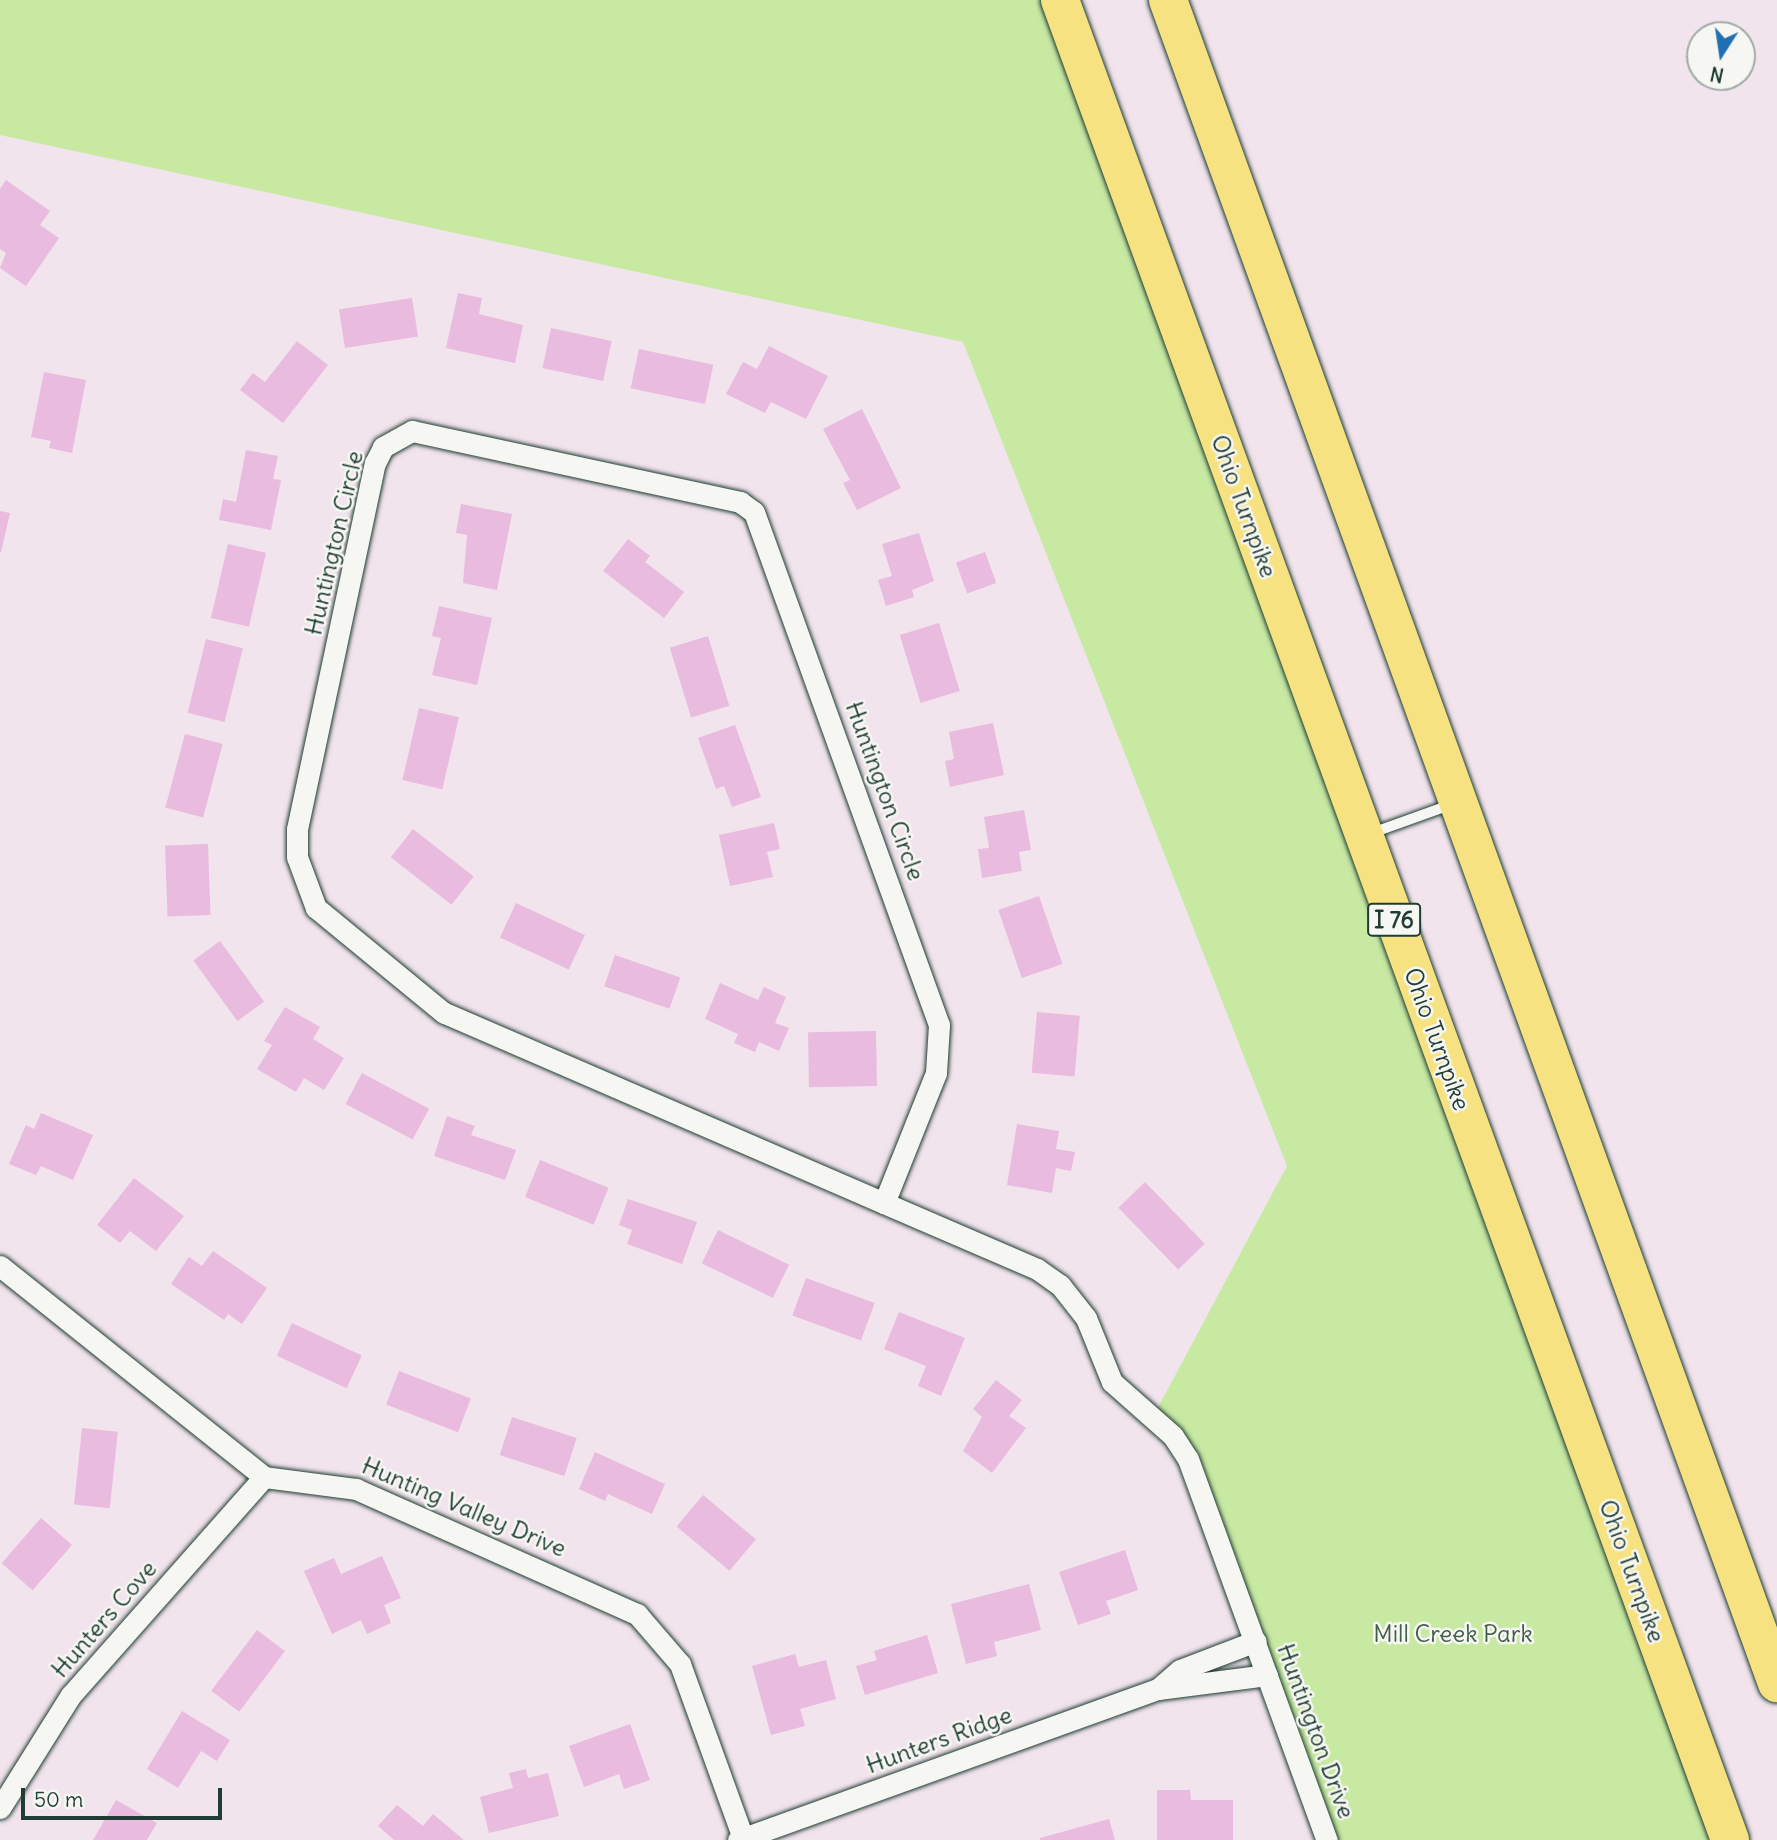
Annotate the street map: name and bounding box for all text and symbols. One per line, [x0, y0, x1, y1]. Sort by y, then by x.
north arrow [1686, 21, 1756, 91]
text: N [1708, 61, 1726, 88]
street label: Ohio Turnpike [1205, 431, 1283, 581]
street label: Huntington Circle [299, 448, 369, 638]
street label: Huntington Circle [839, 698, 931, 884]
road number: I 76 [1366, 900, 1422, 939]
street label: Ohio Turnpike [1398, 964, 1476, 1114]
street label: Hunting Valley Drive [358, 1451, 570, 1563]
street label: Ohio Turnpike [1593, 1496, 1671, 1646]
street label: Hunters Cove [45, 1555, 163, 1683]
park label: Mill Creek Park [1373, 1620, 1533, 1648]
street label: Huntington Drive [1271, 1640, 1361, 1822]
street label: Hunters Ridge [862, 1700, 1016, 1780]
scale bar [24, 1773, 226, 1817]
text: 50 m [34, 1786, 83, 1813]

